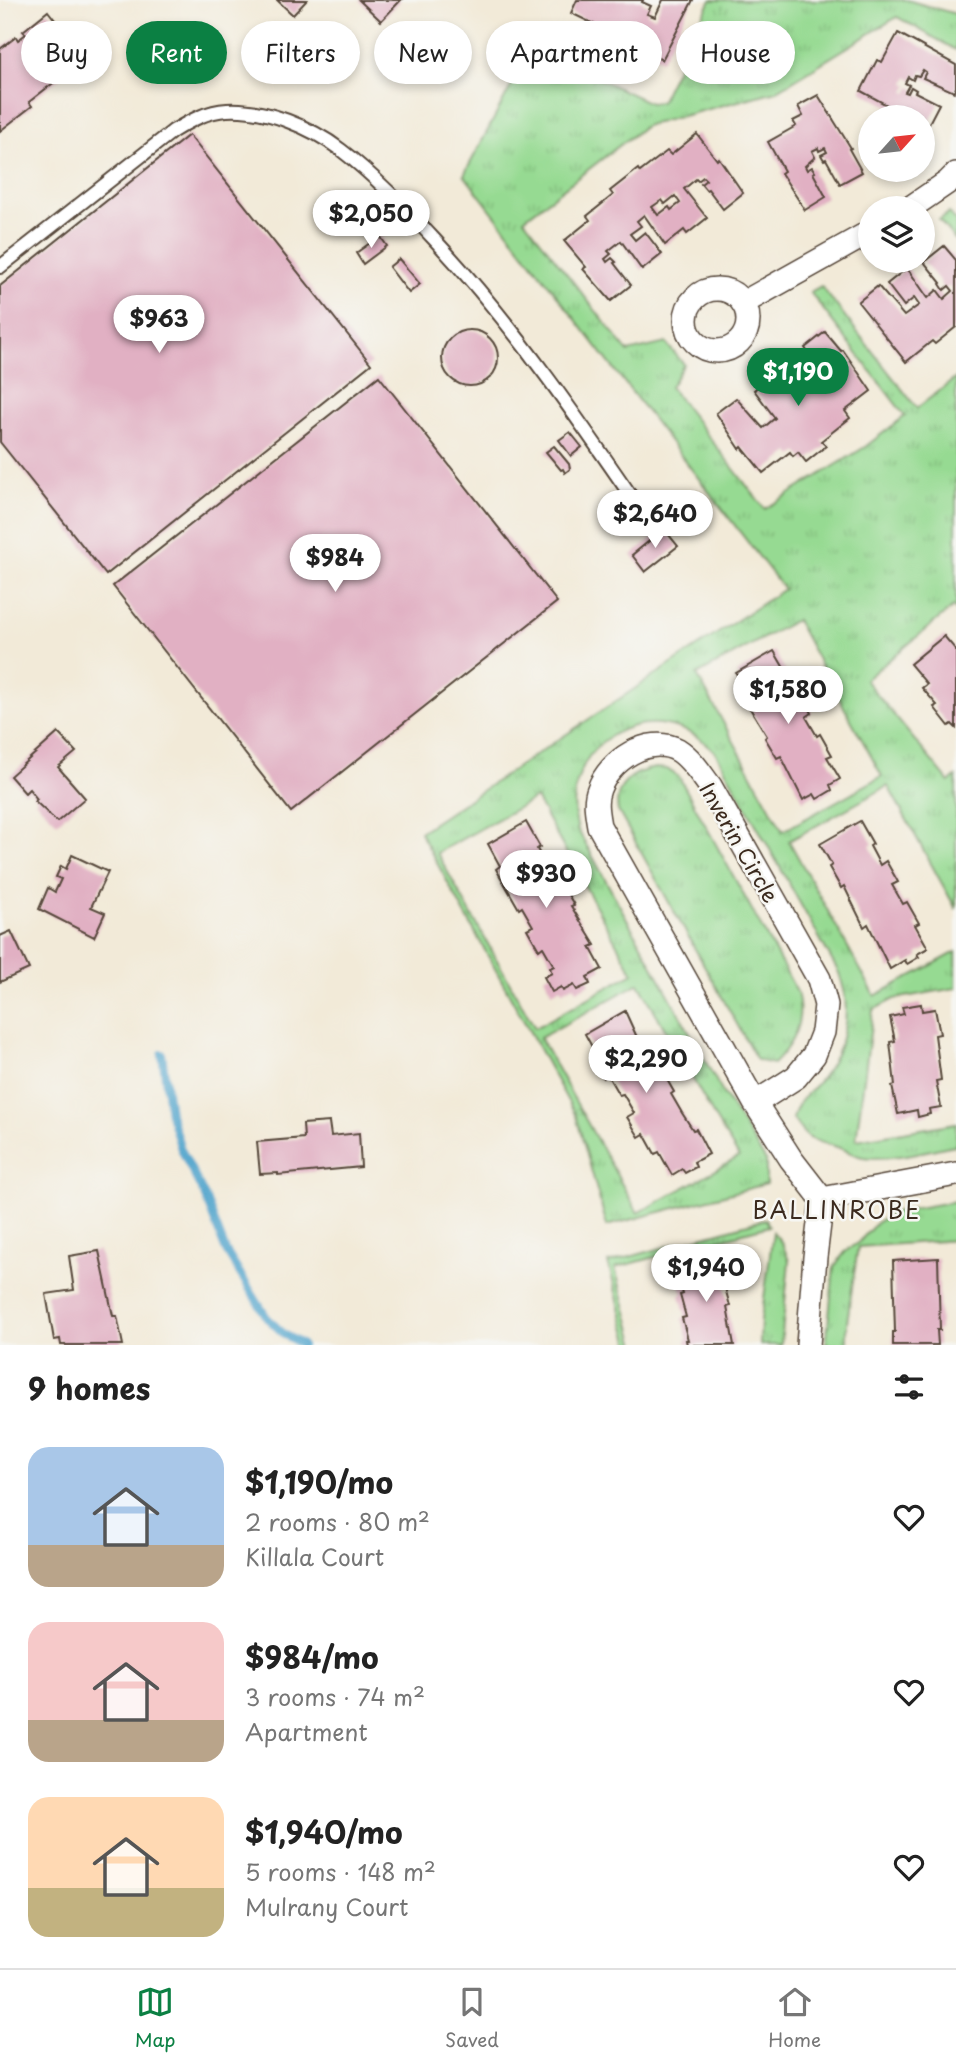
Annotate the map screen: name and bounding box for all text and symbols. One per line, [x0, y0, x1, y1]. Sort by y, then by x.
chip: Buy [21, 21, 112, 84]
chip: Rent [126, 21, 227, 84]
chip: Filters [241, 21, 360, 84]
chip: New [374, 21, 472, 84]
chip: Apartment [486, 21, 662, 84]
chip: House [676, 21, 795, 84]
north arrow [858, 105, 934, 182]
map controls [858, 105, 935, 273]
pin: $2,050 [314, 190, 428, 250]
text: $2,050 [329, 195, 413, 230]
button: layers [858, 196, 935, 273]
pin: $963 [118, 296, 200, 355]
text: $963 [129, 300, 189, 335]
pin: $1,190 [741, 348, 855, 408]
text: $1,190 [763, 353, 833, 388]
pin: $2,640 [598, 490, 712, 550]
text: $2,640 [613, 495, 697, 530]
pin: $984 [294, 534, 376, 594]
text: $984 [306, 539, 364, 574]
pin: $1,580 [731, 666, 845, 726]
text: $1,580 [749, 671, 827, 706]
street label: Inverin Circle [692, 776, 788, 908]
pin: $930 [505, 850, 587, 910]
text: $930 [516, 855, 576, 890]
pin: $2,290 [589, 1036, 703, 1095]
text: $2,290 [605, 1040, 687, 1075]
district label: BALLINROBE [752, 1192, 922, 1227]
pin: $1,940 [649, 1244, 763, 1304]
text: $1,940 [667, 1249, 745, 1284]
text: 9 homes [28, 1365, 150, 1410]
icon: filters [890, 1368, 928, 1406]
text: $1,190/mo [245, 1459, 393, 1504]
icon: home [84, 1475, 168, 1559]
icon: heart [890, 1498, 928, 1536]
text: 2 rooms · 80 m² [245, 1504, 430, 1539]
text: Killala Court [245, 1539, 384, 1574]
text: $984/mo [245, 1634, 379, 1679]
icon: home [84, 1650, 168, 1734]
icon: heart [890, 1673, 928, 1711]
text: 3 rooms · 74 m² [245, 1679, 425, 1714]
text: Apartment [245, 1714, 368, 1749]
text: $1,940/mo [245, 1809, 403, 1854]
icon: home [84, 1825, 168, 1909]
icon: heart [890, 1848, 928, 1886]
text: 5 rooms · 148 m² [245, 1854, 436, 1889]
text: Mulrany Court [245, 1889, 408, 1924]
tab: Map [135, 1983, 175, 2053]
tab: Saved [445, 1983, 499, 2053]
tab: Home [768, 1983, 821, 2053]

